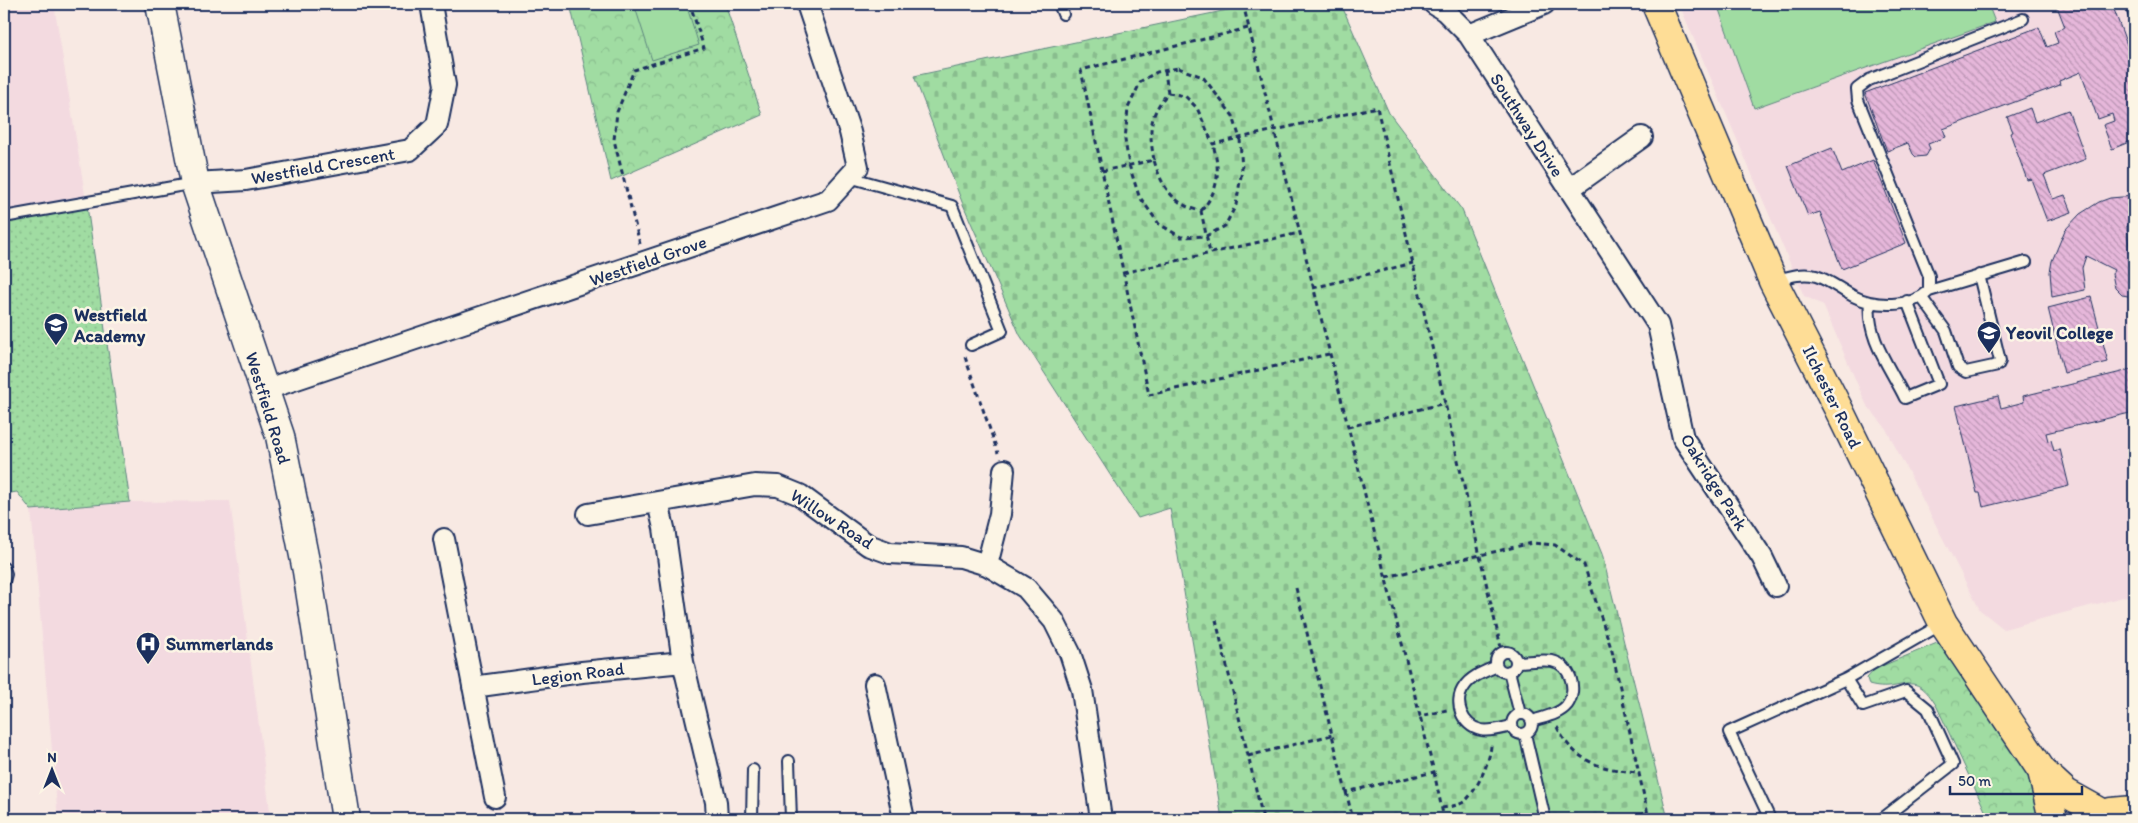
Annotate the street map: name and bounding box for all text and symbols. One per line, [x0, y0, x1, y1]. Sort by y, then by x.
street label: Southway Drive [1485, 69, 1569, 181]
street label: Westfield Crescent [249, 142, 397, 189]
street label: Westfield Grove [587, 231, 709, 291]
place label: Westfield Academy [73, 304, 148, 347]
school or university icon: Westfield Academy [43, 312, 69, 346]
school or university icon: Yeovil College [1976, 320, 2002, 354]
place label: Yeovil College [2005, 322, 2114, 344]
street label: Ilchester Road [1798, 342, 1866, 452]
street label: Westfield Road [240, 349, 296, 467]
street label: Oakridge Park [1676, 430, 1753, 535]
street label: Willow Road [786, 484, 878, 554]
hospital icon: Summerlands [135, 631, 161, 665]
place label: Summerlands [166, 633, 273, 655]
street label: Legion Road [531, 657, 626, 691]
north arrow [28, 746, 78, 796]
text: N [47, 749, 57, 766]
scale bar [1950, 763, 2083, 795]
text: 50 m [1958, 772, 1991, 790]

